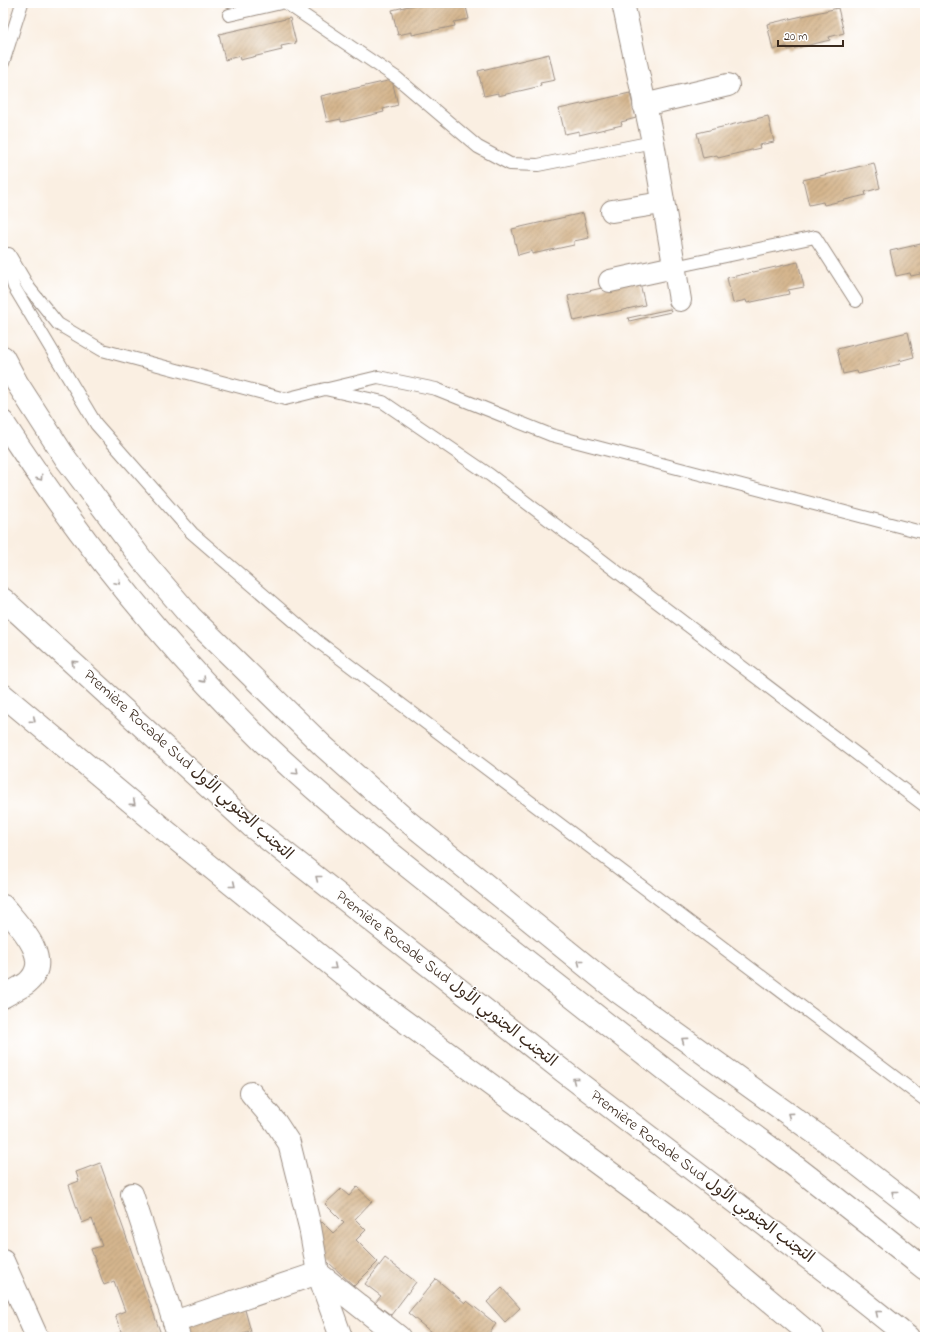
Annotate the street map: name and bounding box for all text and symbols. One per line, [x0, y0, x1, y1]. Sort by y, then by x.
scale bar [778, 22, 843, 48]
text: 20 m [784, 28, 807, 46]
one-way arrow [35, 474, 43, 481]
one-way arrow [114, 577, 121, 585]
one-way arrow [71, 661, 78, 668]
street label: Première Rocade Sud التجنب الجنوبي الأول [77, 664, 298, 867]
one-way arrow [199, 675, 206, 683]
one-way arrow [28, 715, 35, 722]
one-way arrow [291, 767, 298, 774]
one-way arrow [128, 799, 135, 806]
one-way arrow [316, 876, 323, 883]
one-way arrow [229, 881, 236, 888]
street label: Première Rocade Sud التجنب الجنوبي الأول [330, 885, 562, 1074]
one-way arrow [578, 960, 585, 967]
one-way arrow [330, 963, 337, 970]
one-way arrow [681, 1037, 688, 1045]
one-way arrow [572, 1078, 579, 1085]
street label: Première Rocade Sud التجنب الجنوبي الأول [584, 1085, 819, 1270]
one-way arrow [788, 1113, 795, 1120]
one-way arrow [892, 1190, 899, 1197]
one-way arrow [875, 1310, 882, 1317]

